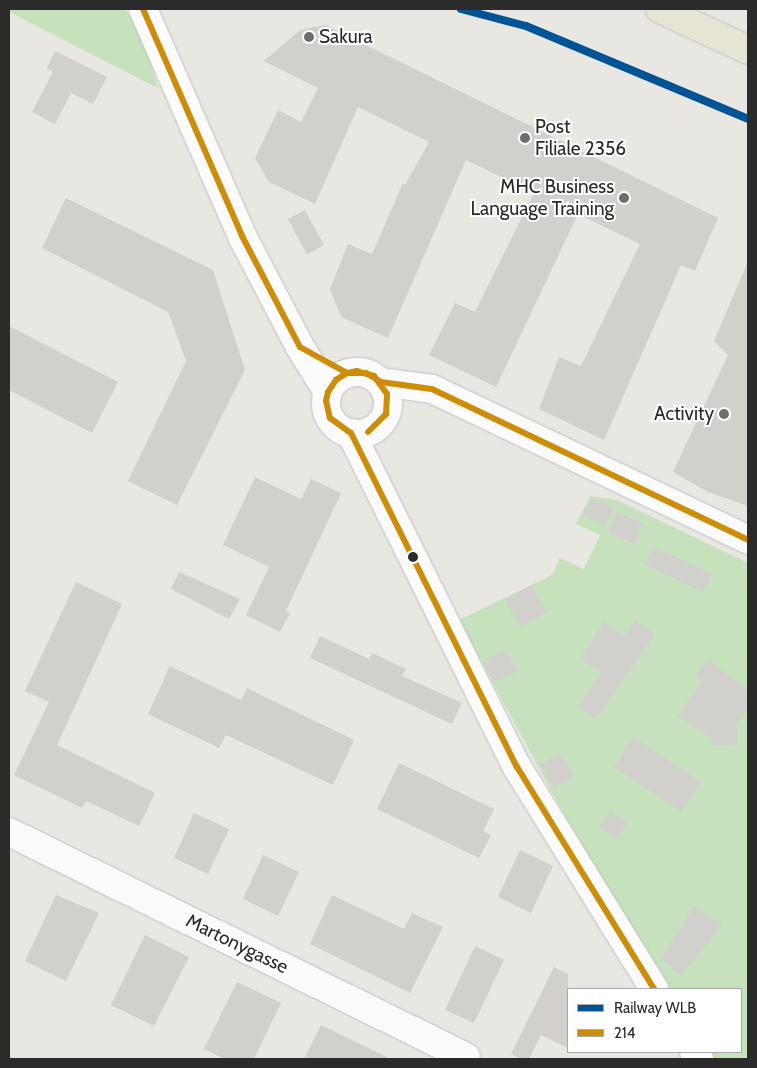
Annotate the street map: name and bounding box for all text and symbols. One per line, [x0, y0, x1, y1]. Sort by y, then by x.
place label: Sakura [319, 26, 373, 48]
marker: Sakura [303, 31, 315, 43]
place label: Post Filiale 2356 [535, 116, 626, 160]
marker: Post Filiale 2356 [519, 132, 531, 144]
place label: MHC Business Language Training [471, 176, 614, 220]
marker: MHC Business Language Training [618, 192, 630, 204]
place label: Activity [654, 403, 714, 425]
marker: Activity [718, 408, 730, 420]
unlabelled marker [408, 552, 418, 562]
street label: Martonygasse [182, 909, 292, 979]
legend [567, 988, 742, 1053]
text: Railway WLB [614, 999, 696, 1017]
text: 214 [614, 1024, 635, 1042]

